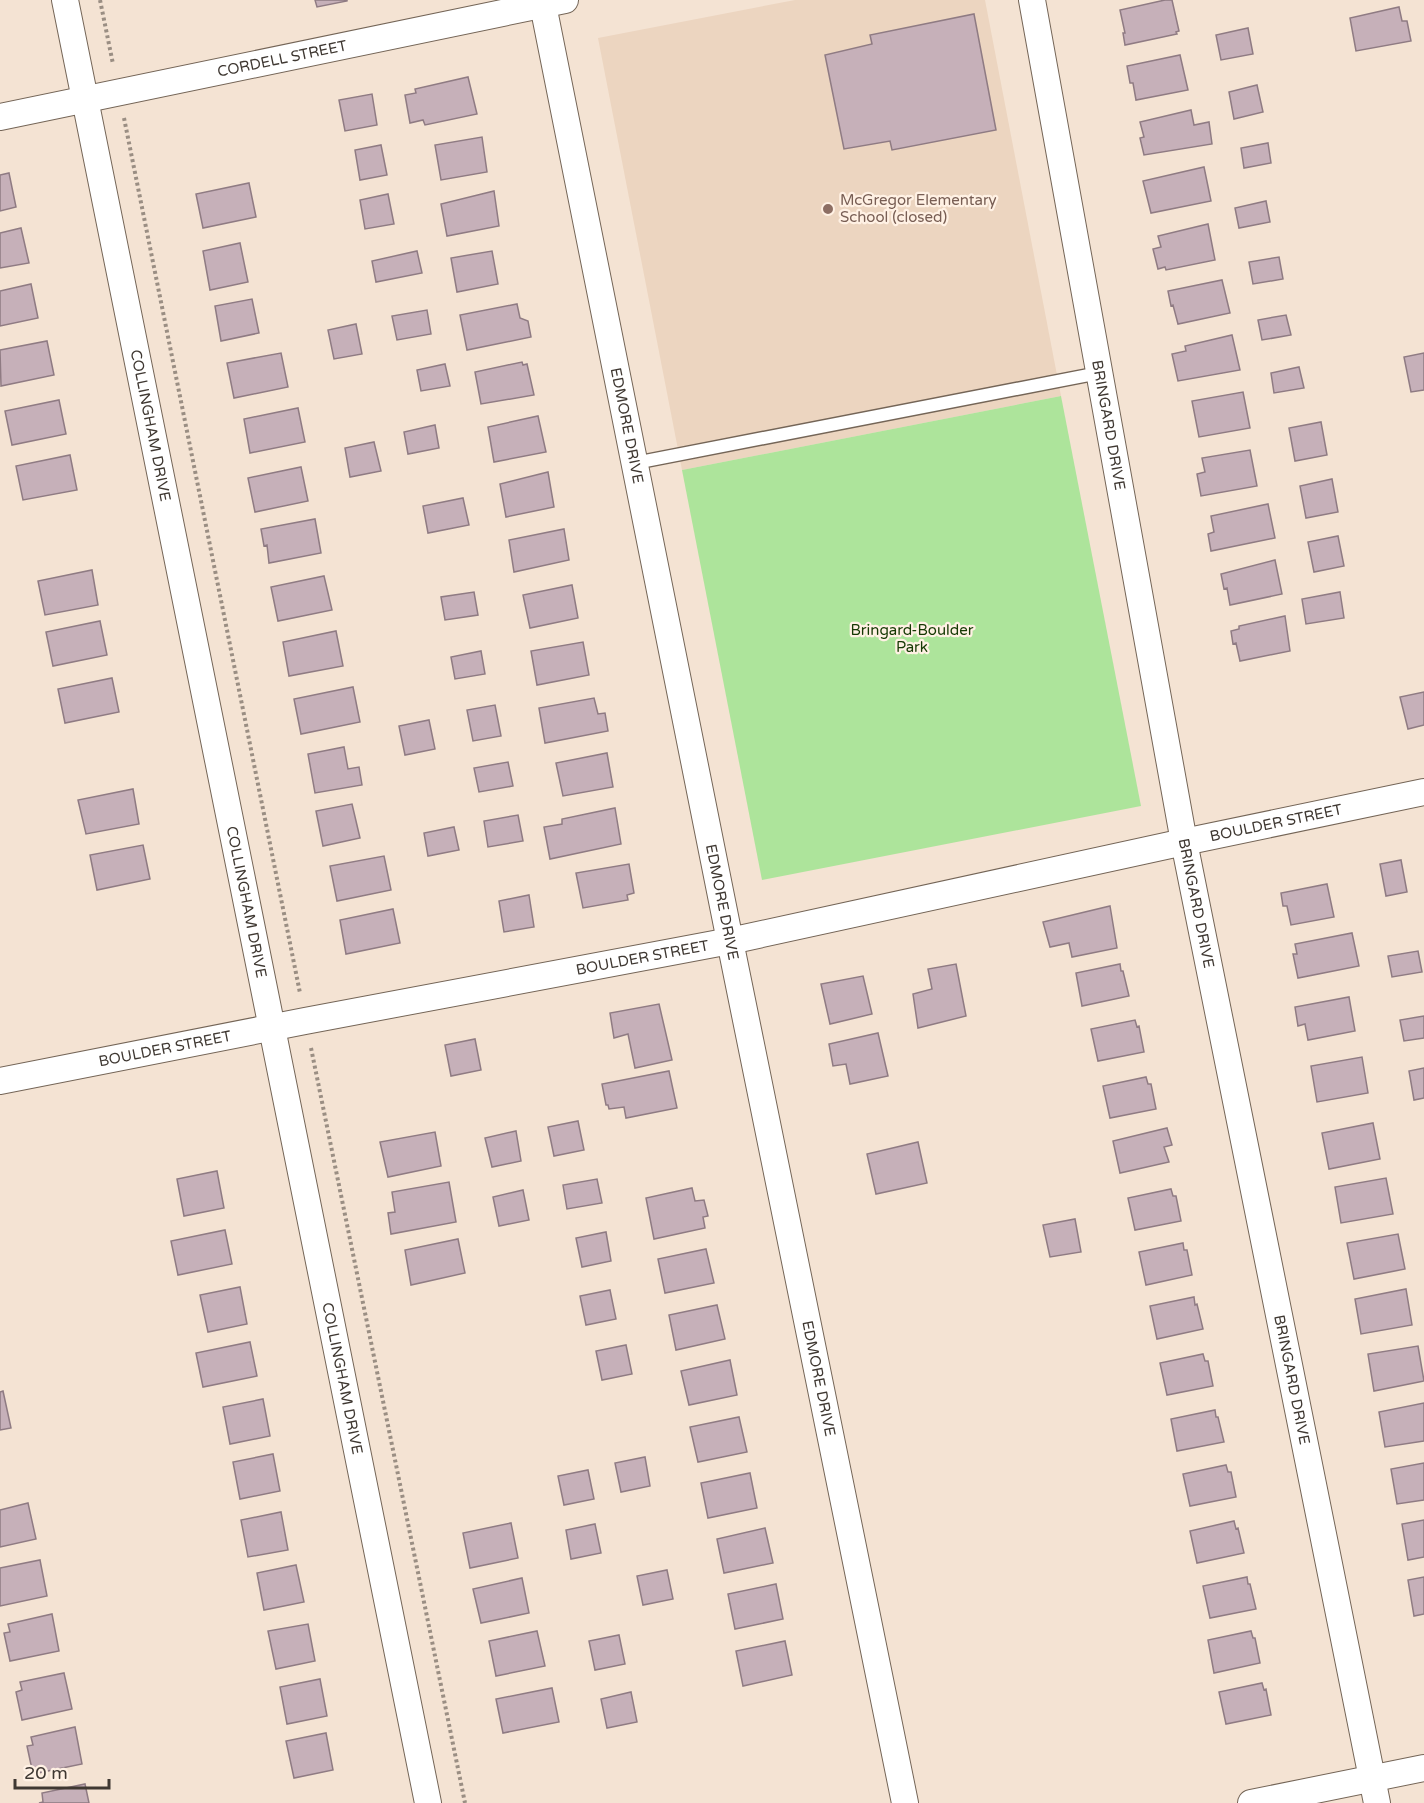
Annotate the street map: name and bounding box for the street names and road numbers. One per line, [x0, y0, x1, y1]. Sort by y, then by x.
street label: CORDELL STREET [216, 36, 348, 81]
street label: COLLINGHAM DRIVE [127, 348, 175, 503]
street label: BRINGARD DRIVE [1088, 359, 1129, 492]
street label: EDMORE DRIVE [607, 366, 647, 485]
street label: BOULDER STREET [1208, 800, 1344, 845]
street label: COLLINGHAM DRIVE [223, 824, 271, 979]
street label: BRINGARD DRIVE [1174, 837, 1218, 970]
street label: EDMORE DRIVE [702, 843, 743, 962]
street label: BOULDER STREET [574, 936, 710, 979]
street label: BOULDER STREET [97, 1027, 233, 1070]
street label: COLLINGHAM DRIVE [318, 1301, 367, 1456]
street label: BRINGARD DRIVE [1270, 1313, 1314, 1446]
street label: EDMORE DRIVE [798, 1319, 839, 1438]

